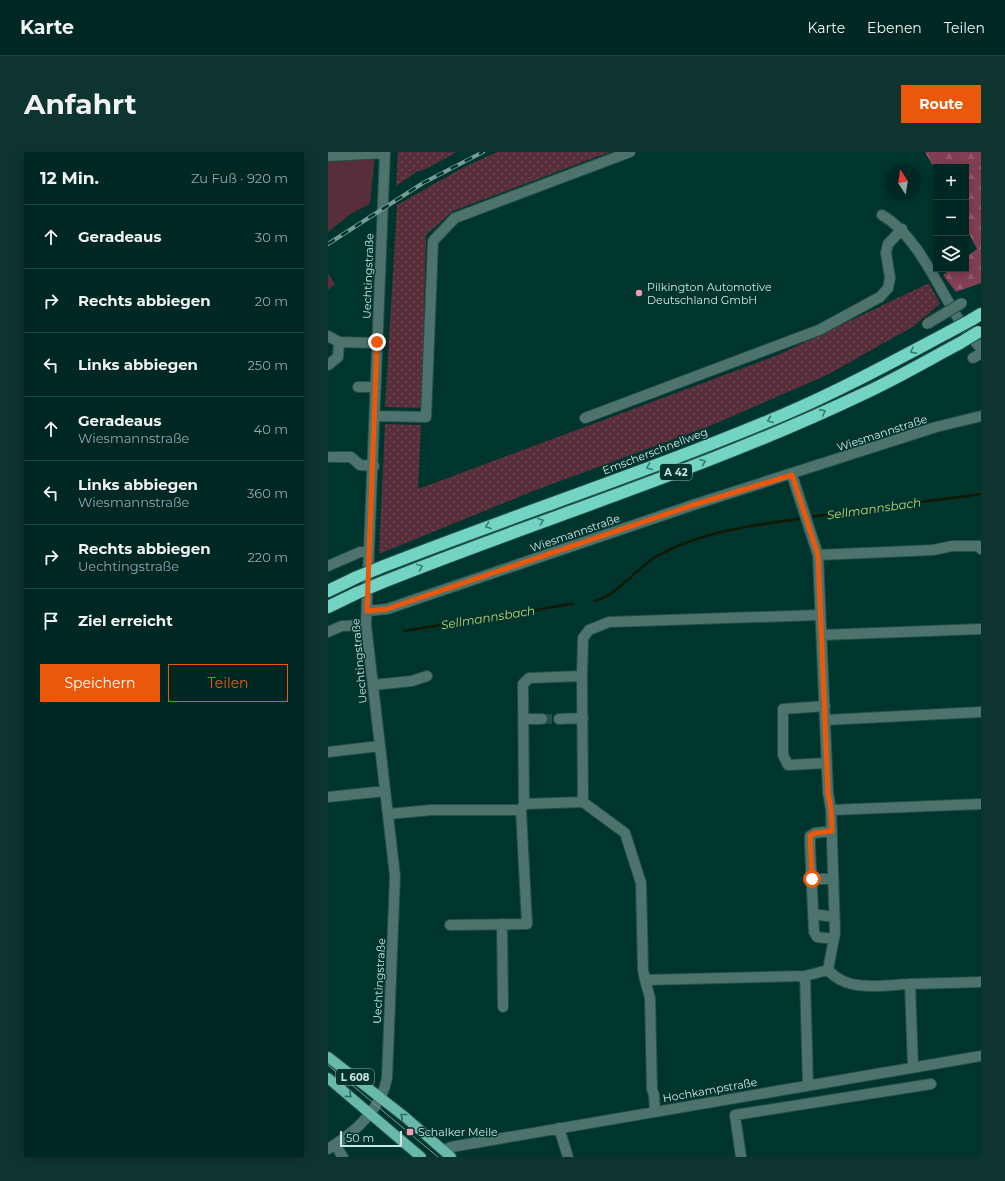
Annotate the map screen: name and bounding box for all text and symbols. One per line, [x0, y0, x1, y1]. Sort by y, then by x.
text: Karte [20, 16, 74, 39]
text: Karte [807, 19, 845, 37]
text: Ebenen [867, 19, 922, 37]
text: Teilen [944, 19, 985, 37]
button: Route [901, 85, 981, 123]
text: Anfahrt [24, 87, 137, 121]
north arrow [885, 164, 921, 200]
map controls [933, 164, 969, 272]
button: + [933, 164, 969, 200]
text: 12 Min. [40, 168, 99, 188]
text: Zu Fuß · 920 m [191, 170, 288, 186]
button: − [933, 200, 969, 236]
icon: ahead [40, 226, 62, 248]
text: Geradeaus [78, 227, 161, 246]
text: 30 m [255, 229, 288, 245]
street label: Uechtingstraße [360, 233, 377, 319]
button: layers [933, 236, 969, 272]
place label: Pilkington Automotive Deutschland GmbH [647, 280, 772, 307]
marker: Pilkington Automotive Deutschland GmbH [634, 288, 644, 298]
icon: right [40, 290, 62, 312]
text: Rechts abbiegen [78, 291, 211, 310]
text: 20 m [255, 293, 288, 309]
route end [368, 333, 386, 351]
one-way arrow [910, 347, 917, 354]
icon: left [40, 354, 62, 376]
text: Links abbiegen [78, 355, 198, 374]
text: 250 m [247, 357, 288, 373]
one-way arrow [819, 409, 826, 417]
text: Geradeaus [78, 411, 161, 430]
street label: Wiesmannstraße [835, 412, 929, 454]
one-way arrow [767, 415, 774, 423]
icon: ahead [40, 418, 62, 440]
text: 40 m [254, 421, 288, 437]
street label: Emscherschnellweg [600, 424, 710, 478]
text: Wiesmannstraße [78, 430, 189, 446]
one-way arrow [699, 458, 706, 466]
one-way arrow [646, 462, 653, 470]
road number: A 42 [660, 464, 692, 480]
text: Links abbiegen [78, 475, 198, 494]
icon: left [40, 482, 62, 504]
text: 360 m [247, 485, 288, 501]
text: Wiesmannstraße [78, 494, 189, 510]
water label: Sellmannsbach [826, 494, 922, 523]
street label: Wiesmannstraße [528, 511, 622, 555]
one-way arrow [537, 517, 544, 526]
one-way arrow [484, 521, 491, 530]
text: Rechts abbiegen [78, 539, 211, 558]
icon: right [40, 546, 62, 568]
text: 220 m [247, 549, 288, 565]
text: Uechtingstraße [78, 558, 179, 574]
one-way arrow [416, 564, 423, 572]
water label: Sellmannsbach [440, 603, 536, 632]
icon: arrive [40, 610, 62, 632]
text: Ziel erreicht [78, 611, 173, 630]
street label: Uechtingstraße [348, 617, 370, 704]
button: Speichern [40, 664, 160, 702]
button: Teilen [168, 664, 288, 702]
route start [803, 870, 821, 888]
street label: Uechtingstraße [370, 938, 388, 1024]
road number: L 608 [336, 1069, 374, 1085]
street label: Hochkampstraße [662, 1075, 759, 1105]
one-way arrow [344, 1091, 352, 1098]
one-way arrow [401, 1114, 408, 1121]
place label: Schalker Meile [418, 1125, 498, 1139]
marker: Schalker Meile [405, 1127, 415, 1137]
scale bar [340, 1129, 402, 1148]
text: 50 m [346, 1131, 374, 1145]

